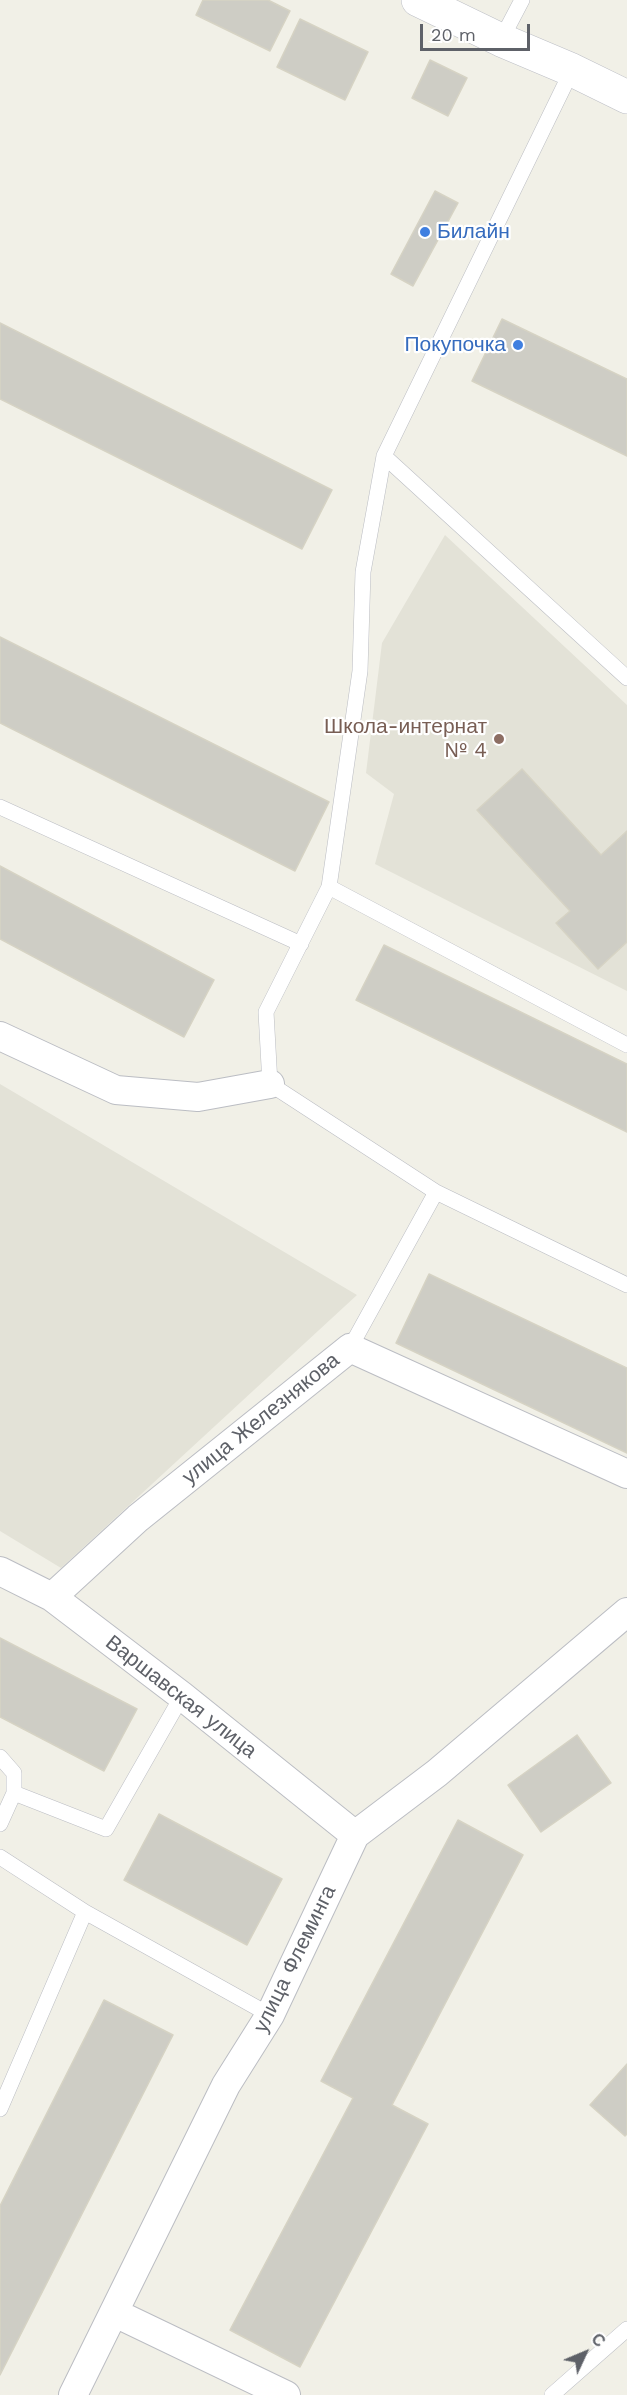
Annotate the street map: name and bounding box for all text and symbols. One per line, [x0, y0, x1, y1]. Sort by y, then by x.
scale bar [423, 12, 532, 50]
text: 20 m [431, 24, 476, 45]
place label: Билайн [437, 219, 510, 245]
marker: Билайн [418, 225, 432, 239]
place label: Покупочка [404, 332, 506, 358]
marker: Покупочка [511, 338, 525, 352]
place label: Школа-интернат № 4 [324, 714, 487, 764]
marker: Школа-интернат № 4 [492, 732, 506, 746]
street label: улица Железнякова [177, 1348, 345, 1490]
street label: Варшавская улица [100, 1630, 262, 1764]
street label: улица Флеминга [248, 1881, 342, 2037]
north arrow [555, 2323, 615, 2383]
text: С [587, 2329, 609, 2351]

